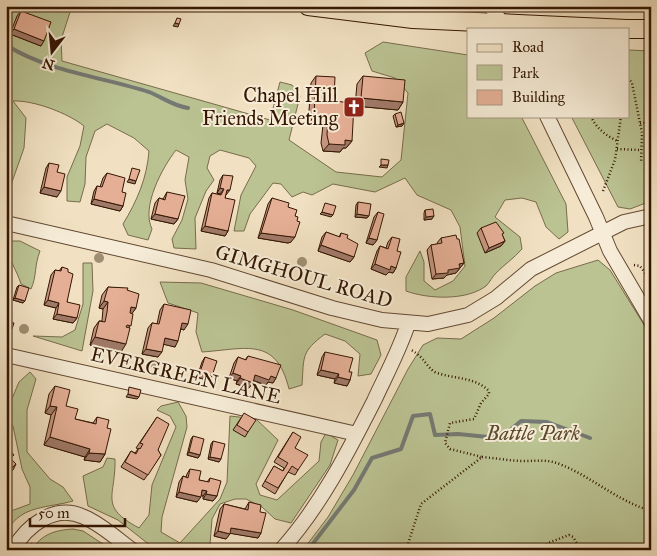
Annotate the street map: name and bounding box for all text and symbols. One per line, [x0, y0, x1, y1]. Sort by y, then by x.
north arrow [28, 28, 78, 78]
legend [467, 28, 630, 118]
text: Road [512, 38, 544, 56]
text: N [40, 54, 57, 74]
text: Park [512, 64, 539, 82]
place label: Chapel Hill Friends Meeting [202, 83, 339, 131]
text: Building [512, 88, 566, 106]
church icon: Chapel Hill Friends Meeting [342, 95, 366, 119]
street label: GIMGHOUL ROAD [213, 239, 395, 313]
street label: EVERGREEN LANE [88, 341, 284, 409]
park label: Battle Park [485, 421, 580, 445]
scale bar [30, 496, 125, 528]
text: 50 m [38, 504, 70, 522]

